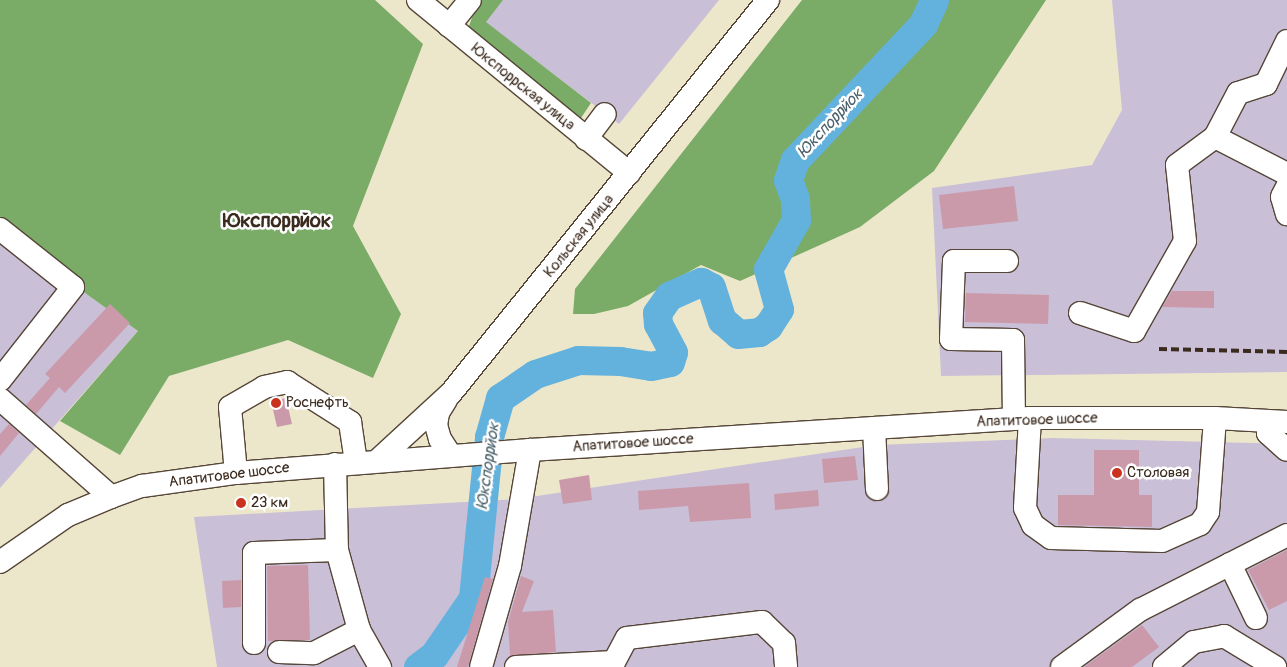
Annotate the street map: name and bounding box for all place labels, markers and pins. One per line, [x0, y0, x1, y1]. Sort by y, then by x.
place label: Роснефть [286, 394, 349, 412]
marker: Роснефть [270, 397, 282, 409]
place label: Столовая [1127, 464, 1189, 482]
marker: Столовая [1111, 467, 1123, 479]
place label: 23 км [251, 494, 288, 512]
marker: 23 км [235, 497, 247, 509]

